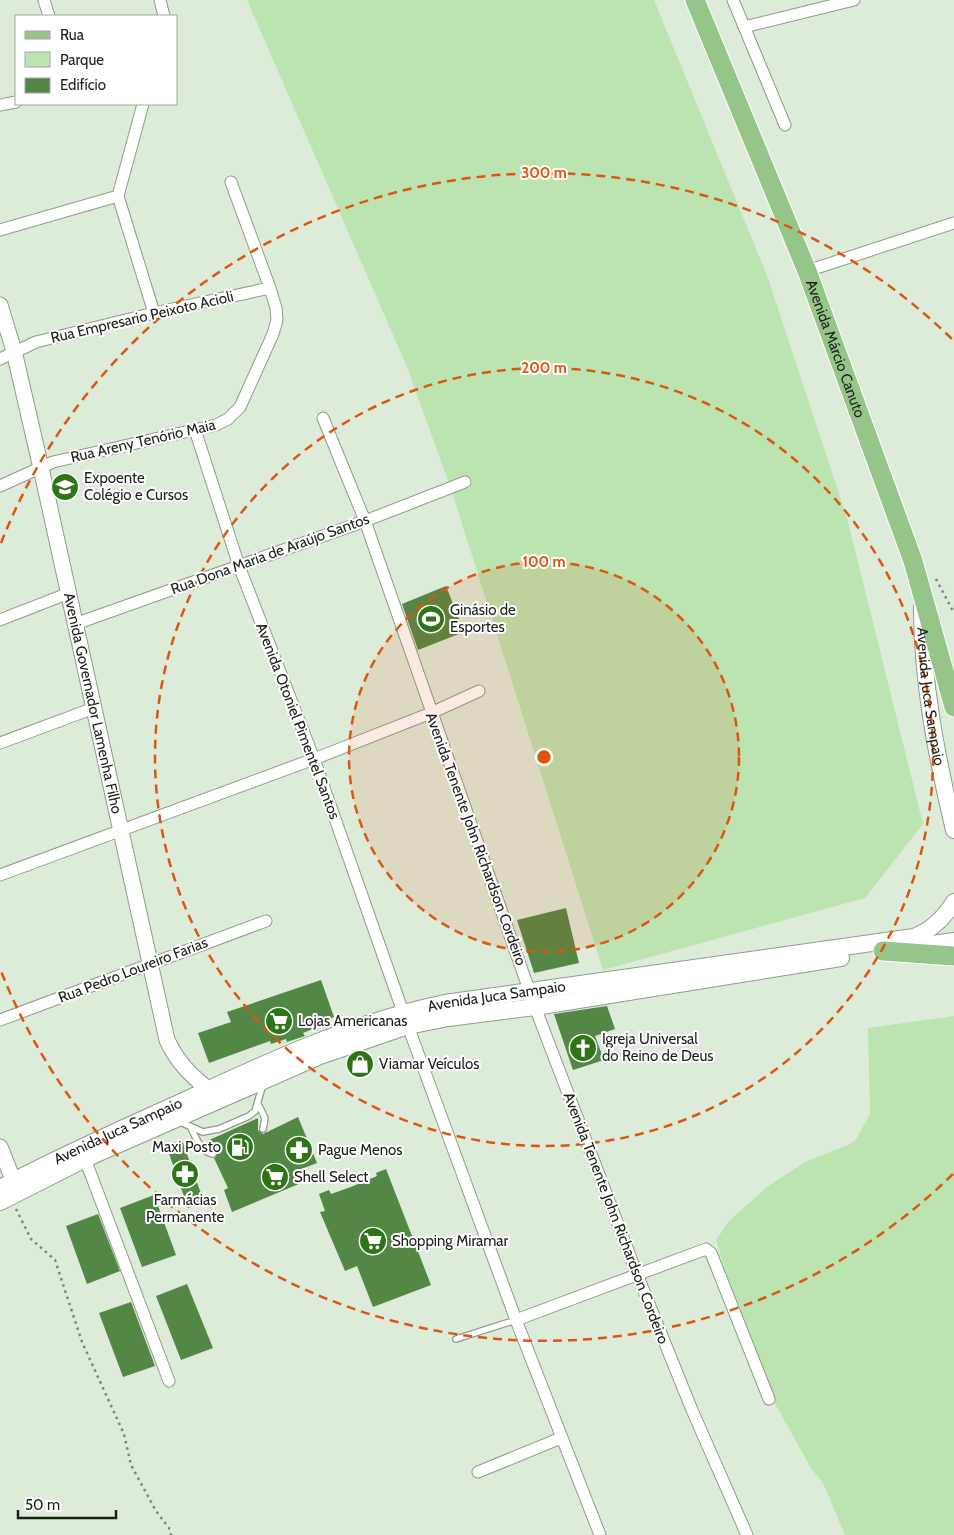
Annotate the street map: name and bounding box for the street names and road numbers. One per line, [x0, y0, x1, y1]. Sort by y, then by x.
street label: Avenida Márcio Canuto [802, 277, 869, 420]
street label: Rua Empresario Peixoto Acioli [49, 287, 235, 347]
street label: Rua Areny Tenório Maia [69, 415, 218, 466]
street label: Rua Dona Maria de Araújo Santos [168, 510, 372, 598]
street label: Avenida Governador Lamenha Filho [60, 591, 126, 815]
street label: Avenida Otoniel Pimentel Santos [252, 620, 344, 822]
street label: Avenida Juca Sampaio [913, 627, 949, 767]
street label: Avenida Tenente John Richardson Cordeiro [422, 710, 530, 968]
street label: Rua Pedro Loureiro Farias [56, 933, 210, 1007]
street label: Avenida Juca Sampaio [426, 977, 567, 1016]
street label: Avenida Tenente John Richardson Cordeiro [560, 1090, 672, 1346]
street label: Avenida Juca Sampaio [51, 1094, 185, 1168]

